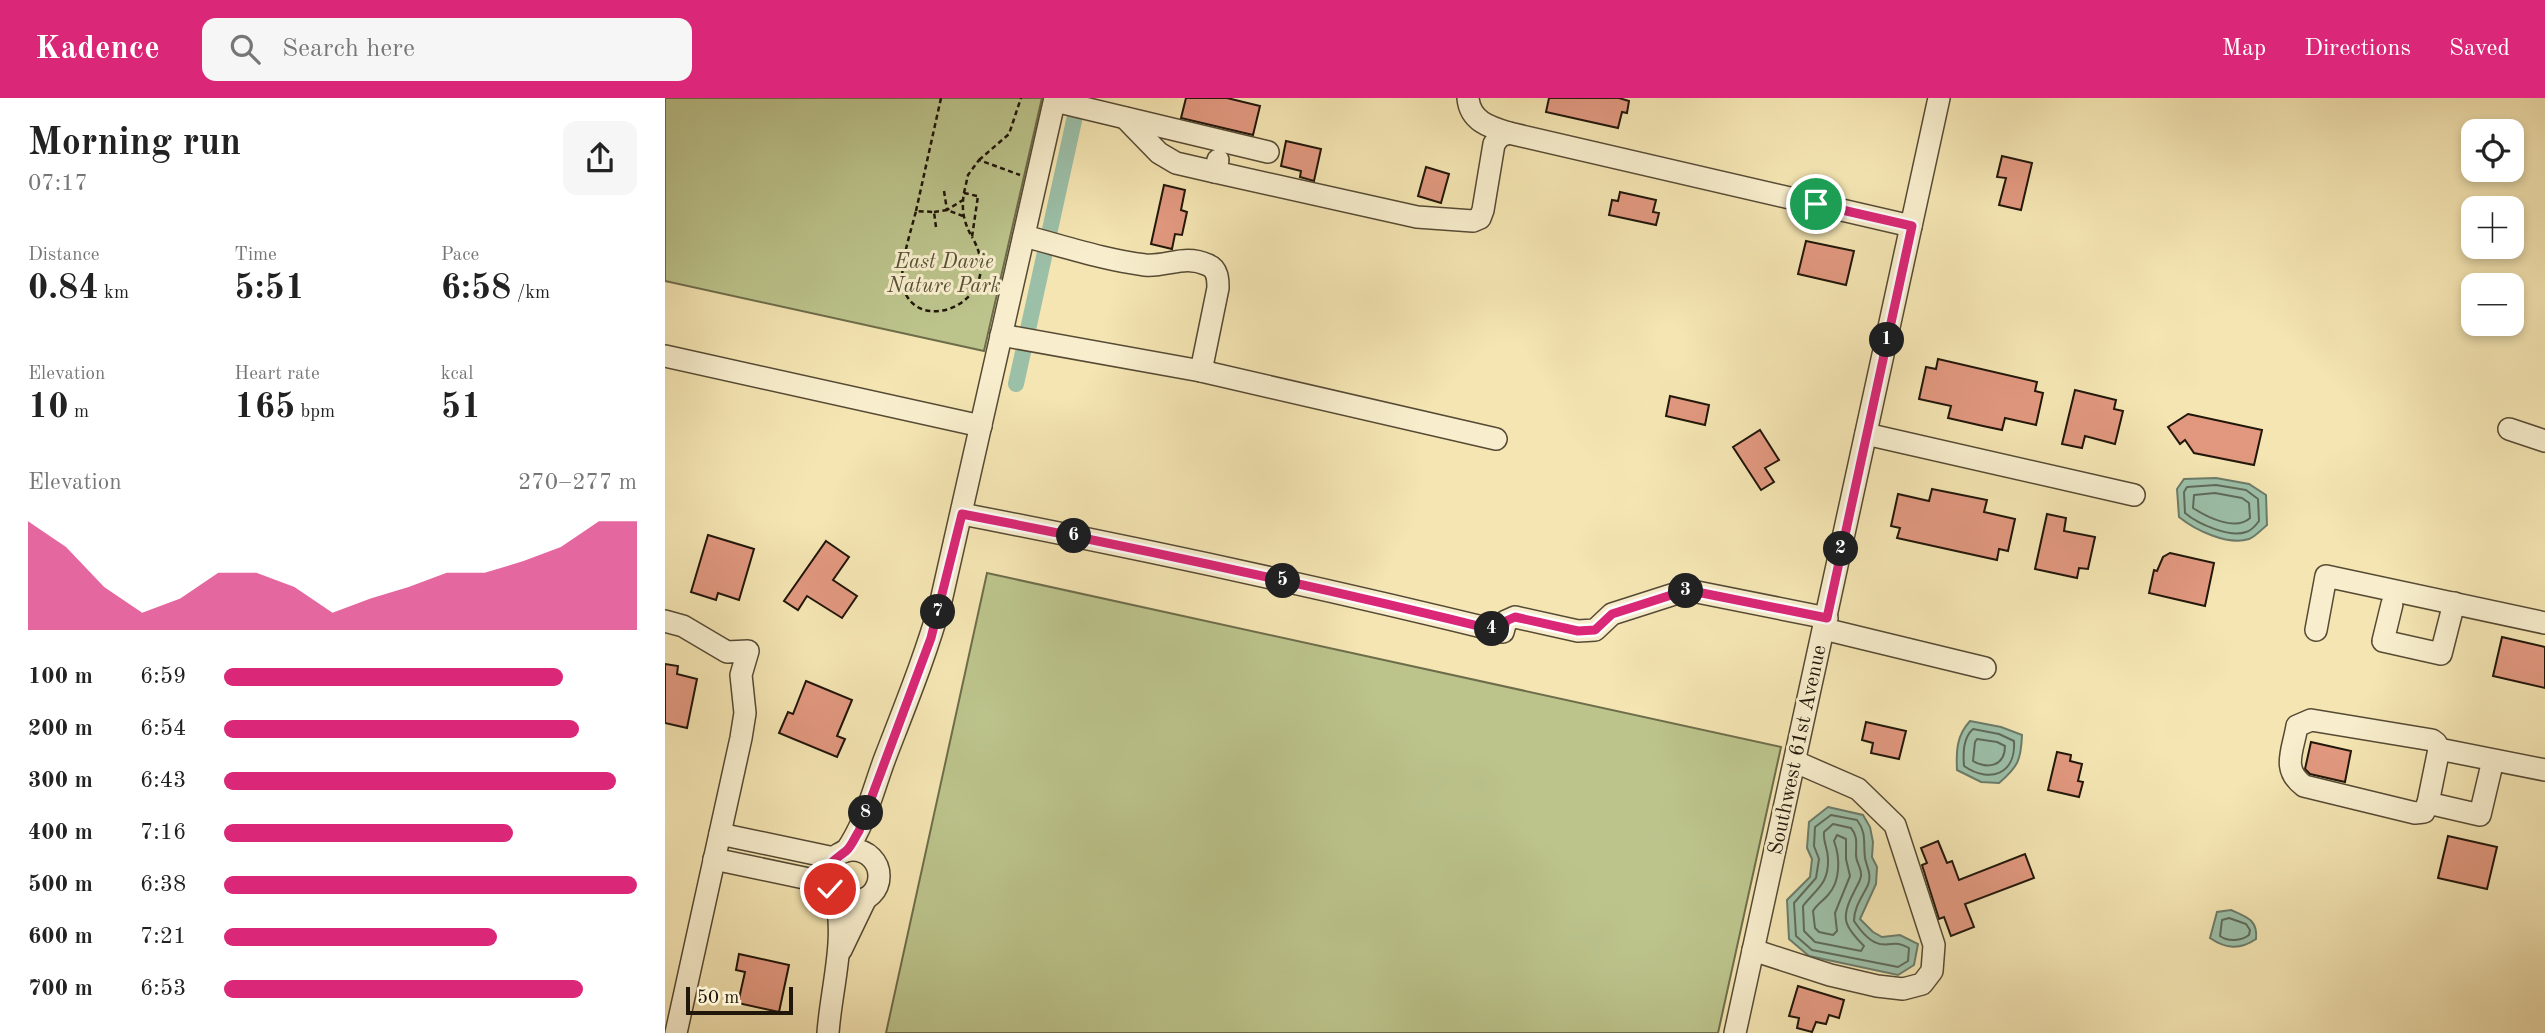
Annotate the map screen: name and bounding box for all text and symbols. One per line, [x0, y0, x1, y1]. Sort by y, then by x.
search box [202, 18, 692, 81]
icon: search [226, 30, 264, 68]
text: Kadence [35, 33, 160, 66]
text: Search here [282, 36, 415, 62]
text: Map [2222, 37, 2266, 61]
text: Directions [2304, 37, 2411, 61]
text: Saved [2449, 37, 2510, 61]
map controls [2461, 119, 2524, 336]
button: locate [2461, 119, 2524, 182]
button: share [563, 121, 637, 195]
text: Morning run [28, 125, 241, 163]
text: 07:17 [28, 172, 88, 195]
pin [1786, 174, 1846, 234]
icon: arrive [1797, 185, 1835, 223]
button: + [2461, 196, 2524, 259]
text: Distance [28, 246, 100, 265]
text: Time [234, 246, 277, 265]
text: Pace [441, 246, 479, 265]
park label: East Davie Nature Park [886, 252, 1001, 297]
text: 0.84 [28, 271, 99, 306]
text: 5:51 [234, 271, 305, 306]
text: 6:58 [441, 271, 511, 306]
button: − [2461, 273, 2524, 336]
text: km [99, 284, 129, 303]
text: /km [511, 284, 550, 303]
pin: 1 [1869, 322, 1905, 358]
text: 1 [1881, 330, 1892, 349]
text: Elevation [28, 365, 105, 384]
text: Heart rate [234, 365, 320, 384]
text: kcal [441, 365, 473, 384]
text: 10 [28, 390, 69, 425]
text: 165 [234, 390, 295, 425]
text: 51 [441, 390, 481, 425]
text: m [69, 403, 89, 422]
text: bpm [295, 403, 335, 422]
text: Elevation [28, 471, 122, 494]
text: 270–277 m [518, 471, 637, 494]
pin: 6 [1057, 518, 1091, 554]
text: 6 [1068, 526, 1079, 545]
pin: 2 [1823, 532, 1859, 566]
text: 2 [1835, 539, 1846, 558]
pin: 5 [1265, 564, 1301, 598]
text: 5 [1277, 571, 1288, 590]
pin: 3 [1669, 574, 1703, 608]
text: 3 [1680, 581, 1691, 600]
pin: 7 [921, 594, 955, 630]
text: 7 [932, 602, 943, 621]
pin: 4 [1475, 612, 1509, 646]
text: 4 [1486, 619, 1497, 638]
street label: Southwest 61st Avenue [1765, 643, 1831, 857]
text: 100 m [28, 665, 93, 688]
text: 6:59 [140, 665, 186, 688]
text: 200 m [28, 717, 93, 740]
text: 6:54 [140, 717, 186, 740]
text: 300 m [28, 769, 93, 792]
text: 6:43 [140, 769, 186, 792]
pin: 8 [849, 796, 883, 830]
text: 8 [860, 803, 871, 822]
text: 400 m [28, 821, 93, 844]
text: 7:16 [140, 821, 186, 844]
pin [800, 859, 860, 919]
icon: check [811, 870, 849, 908]
text: 500 m [28, 873, 93, 896]
text: 6:38 [140, 873, 186, 896]
text: 600 m [28, 925, 93, 948]
text: 7:21 [140, 925, 186, 948]
text: 700 m [28, 977, 93, 1000]
text: 6:53 [140, 977, 186, 1000]
scale bar [686, 984, 793, 1016]
text: 50 m [697, 989, 739, 1008]

